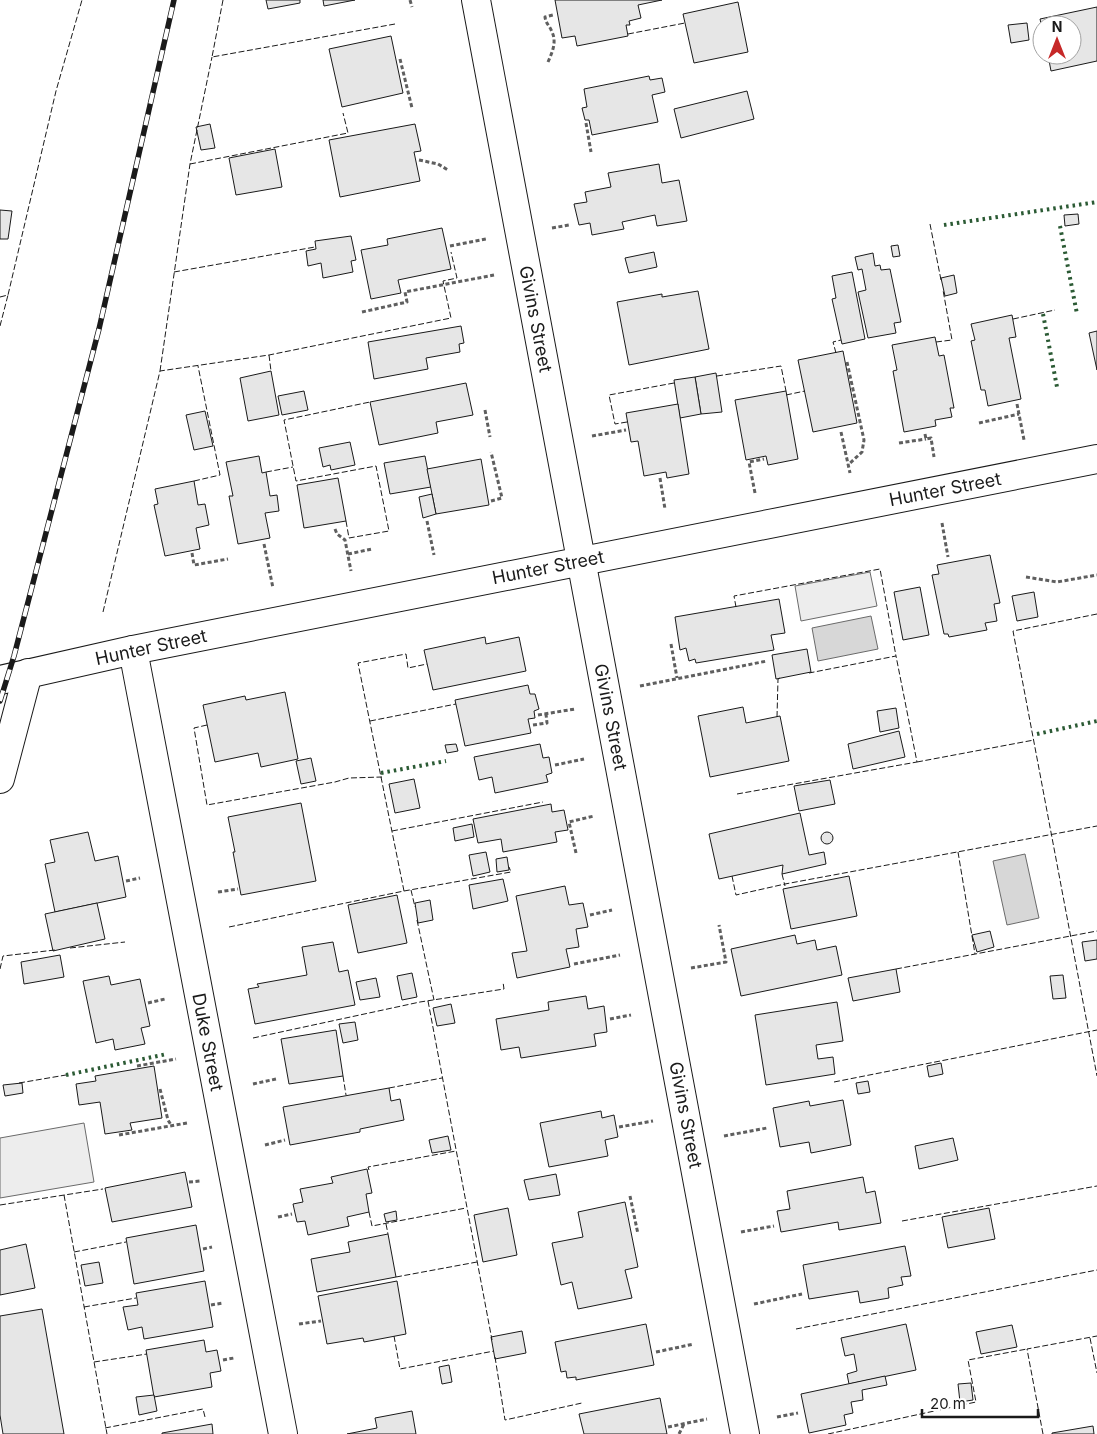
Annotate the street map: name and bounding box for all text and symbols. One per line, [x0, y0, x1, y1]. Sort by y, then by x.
north arrow [1032, 15, 1082, 65]
text: N [1052, 18, 1062, 35]
street label: Givins Street [515, 264, 557, 374]
street label: Hunter Street [887, 468, 1003, 510]
street label: Hunter Street [490, 546, 606, 588]
street label: Hunter Street [93, 625, 209, 669]
street label: Givins Street [590, 662, 632, 772]
street label: Duke Street [188, 991, 228, 1093]
street label: Givins Street [665, 1060, 707, 1170]
scale bar [922, 1386, 1038, 1418]
text: 20 m [930, 1394, 966, 1413]

